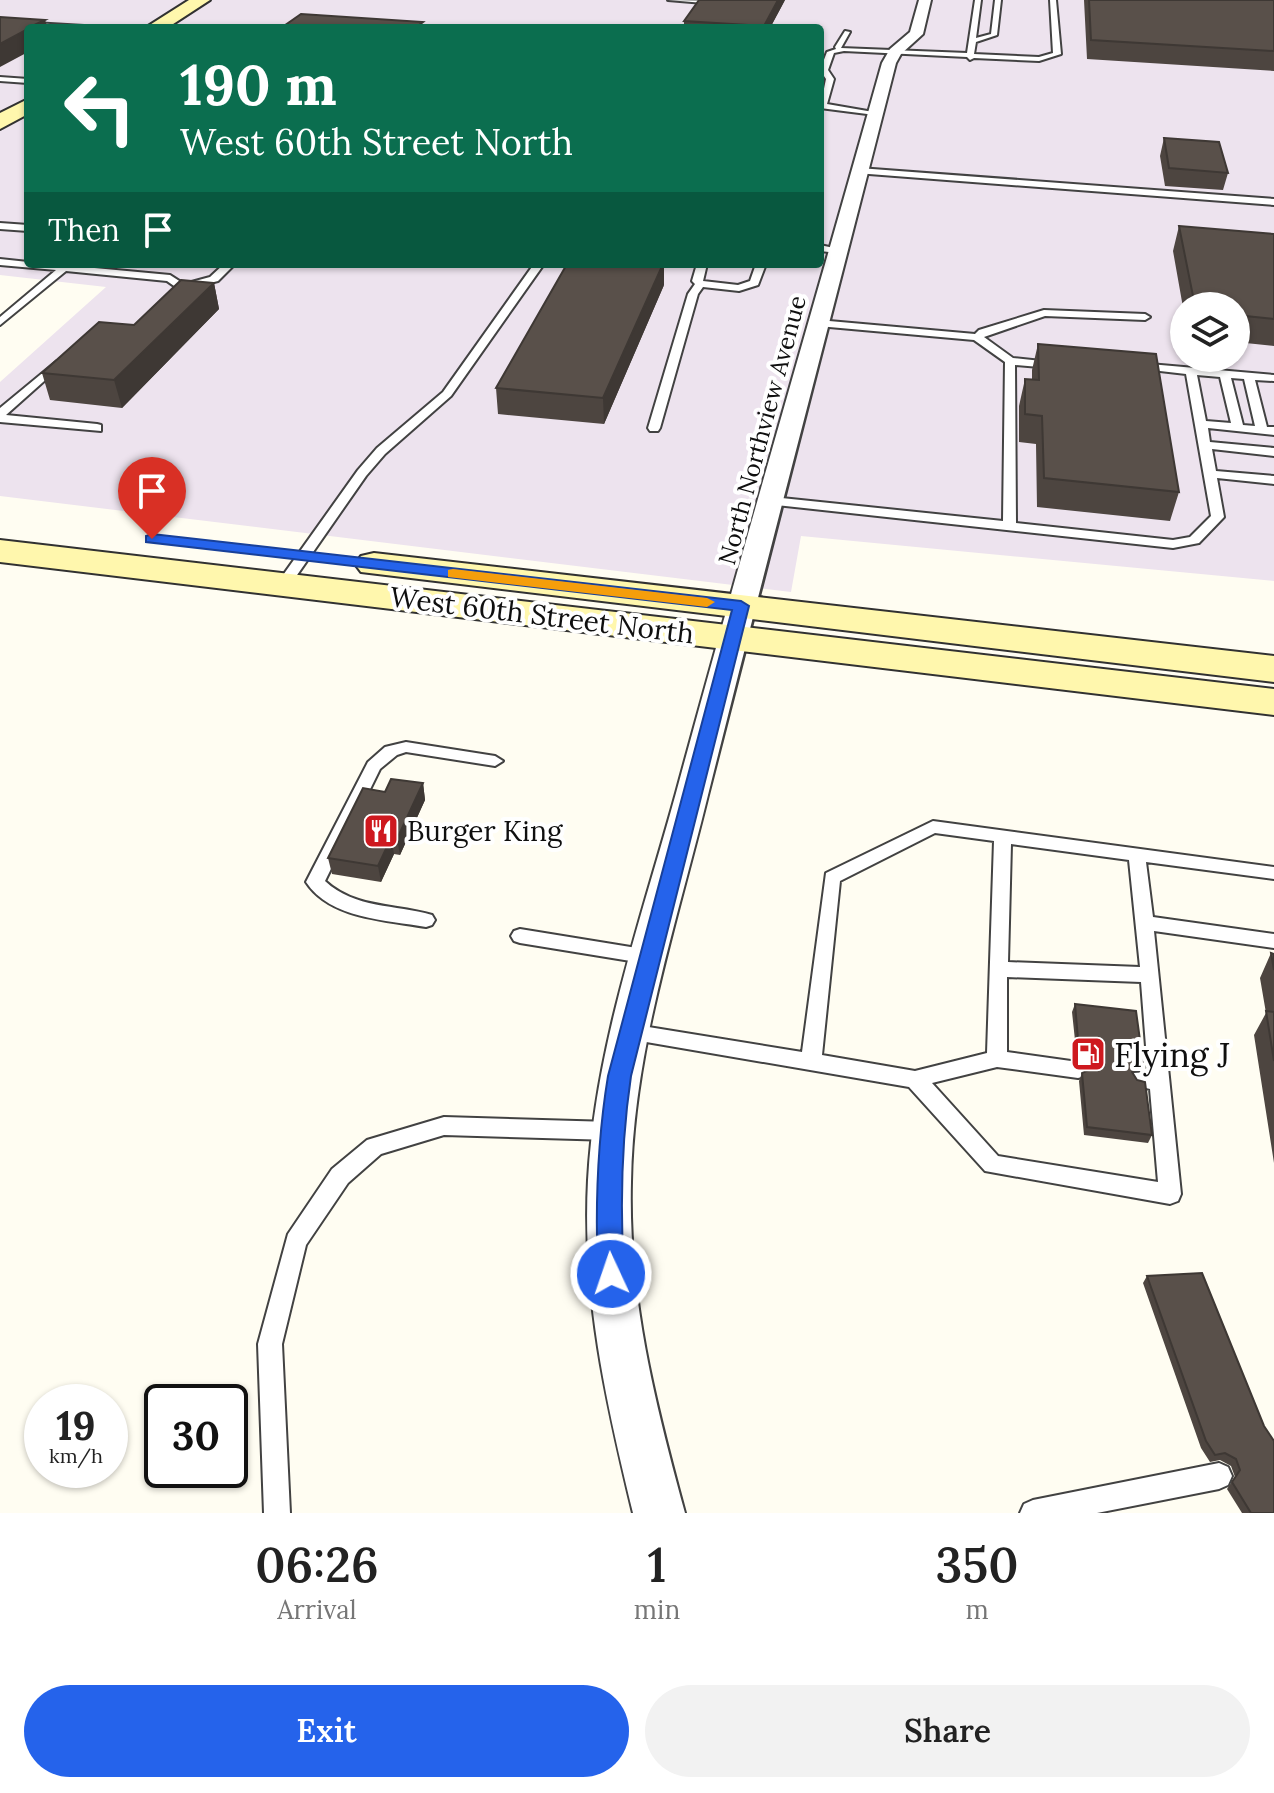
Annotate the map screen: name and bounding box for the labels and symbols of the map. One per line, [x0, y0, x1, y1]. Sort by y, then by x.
street label: North Northview Avenue [711, 292, 813, 568]
pin [118, 457, 186, 539]
street label: West 60th Street North [388, 579, 696, 651]
restaurant icon: Burger King [362, 812, 400, 850]
place label: Burger King [407, 813, 563, 849]
place label: Flying J [1114, 1033, 1230, 1077]
fuel station icon: Flying J [1069, 1035, 1107, 1073]
position arrow [569, 1232, 653, 1316]
speed limit sign: 30 [144, 1384, 248, 1488]

